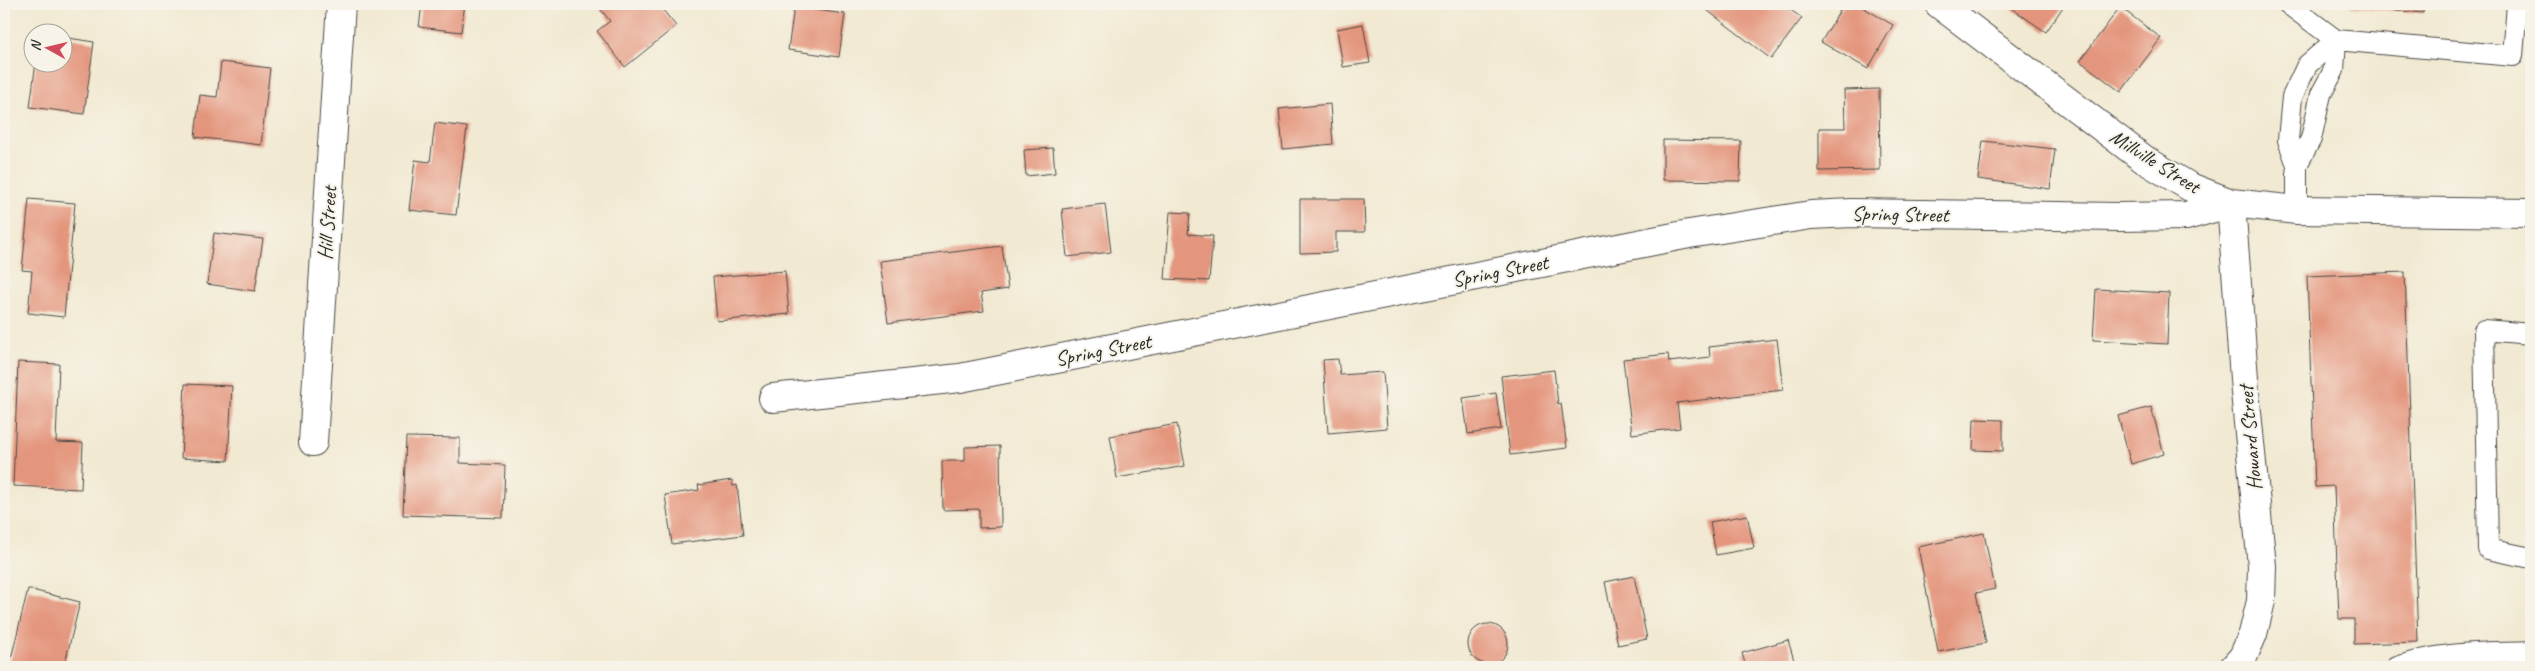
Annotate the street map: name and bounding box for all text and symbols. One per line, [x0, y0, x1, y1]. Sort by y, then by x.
north arrow [22, 22, 72, 72]
text: N [27, 38, 45, 52]
street label: Millville Street [2105, 123, 2207, 200]
street label: Hill Street [311, 183, 343, 261]
street label: Spring Street [1851, 200, 1951, 228]
street label: Spring Street [1450, 249, 1552, 293]
street label: Spring Street [1053, 328, 1155, 372]
street label: Howard Street [2232, 382, 2268, 491]

